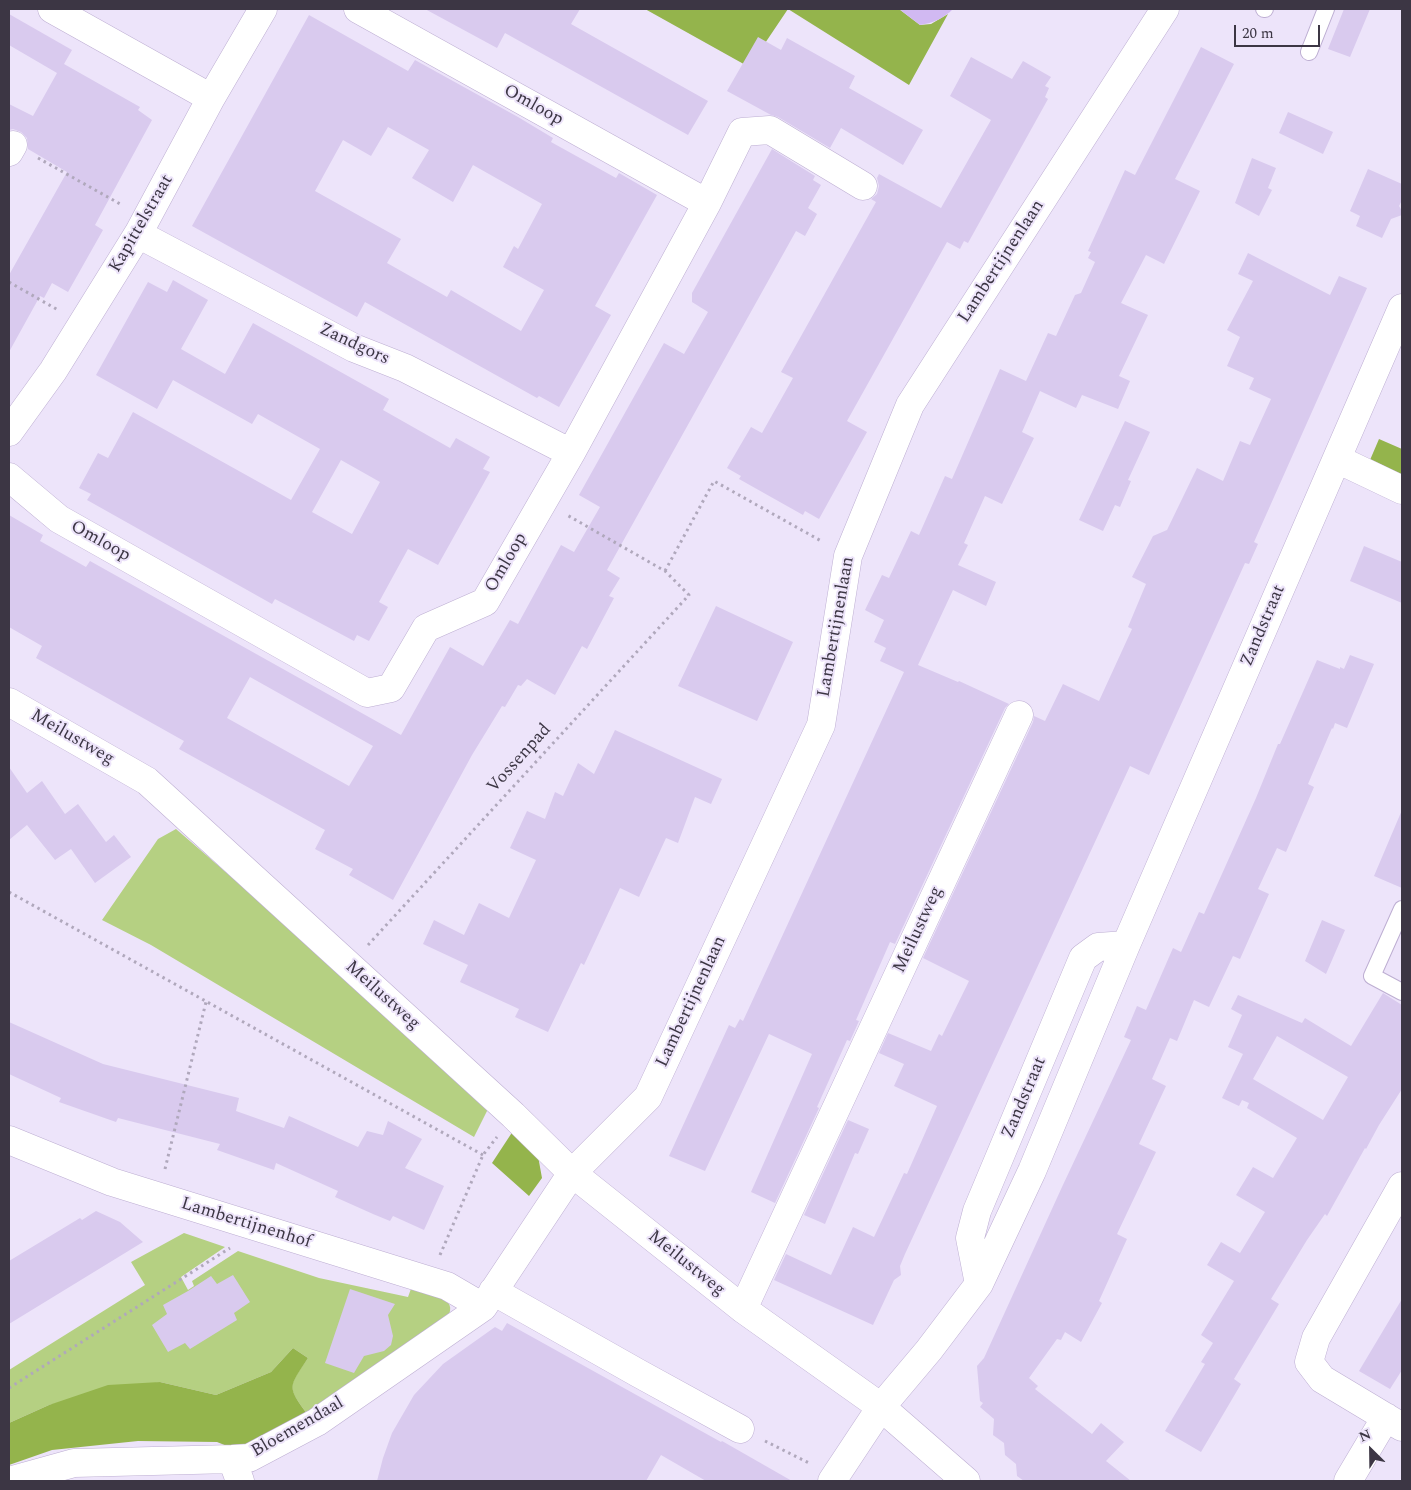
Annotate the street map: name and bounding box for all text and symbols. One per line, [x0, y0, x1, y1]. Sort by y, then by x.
scale bar [1236, 15, 1322, 47]
text: 20 m [1242, 22, 1274, 45]
street label: Omloop [499, 81, 567, 131]
street label: Kapittelstraat [105, 171, 179, 277]
street label: Lambertijnenlaan [954, 196, 1050, 328]
street label: Zandgors [315, 319, 393, 371]
street label: Omloop [66, 517, 134, 567]
street label: Omloop [481, 529, 533, 597]
street label: Lambertijnenlaan [814, 555, 860, 699]
street label: Zandstraat [1237, 582, 1291, 670]
street label: Meilustweg [26, 705, 118, 771]
street label: Vossenpad [483, 720, 557, 798]
street label: Meilustweg [890, 883, 948, 977]
street label: Lambertijnenlaan [652, 933, 732, 1071]
street label: Meilustweg [340, 957, 424, 1035]
street label: Zandstraat [998, 1054, 1052, 1142]
street label: Lambertijnenhof [178, 1194, 314, 1254]
street label: Meilustweg [643, 1226, 729, 1302]
street label: Bloemendaal [248, 1393, 348, 1463]
text: N [1356, 1424, 1374, 1448]
north arrow [1346, 1425, 1396, 1475]

